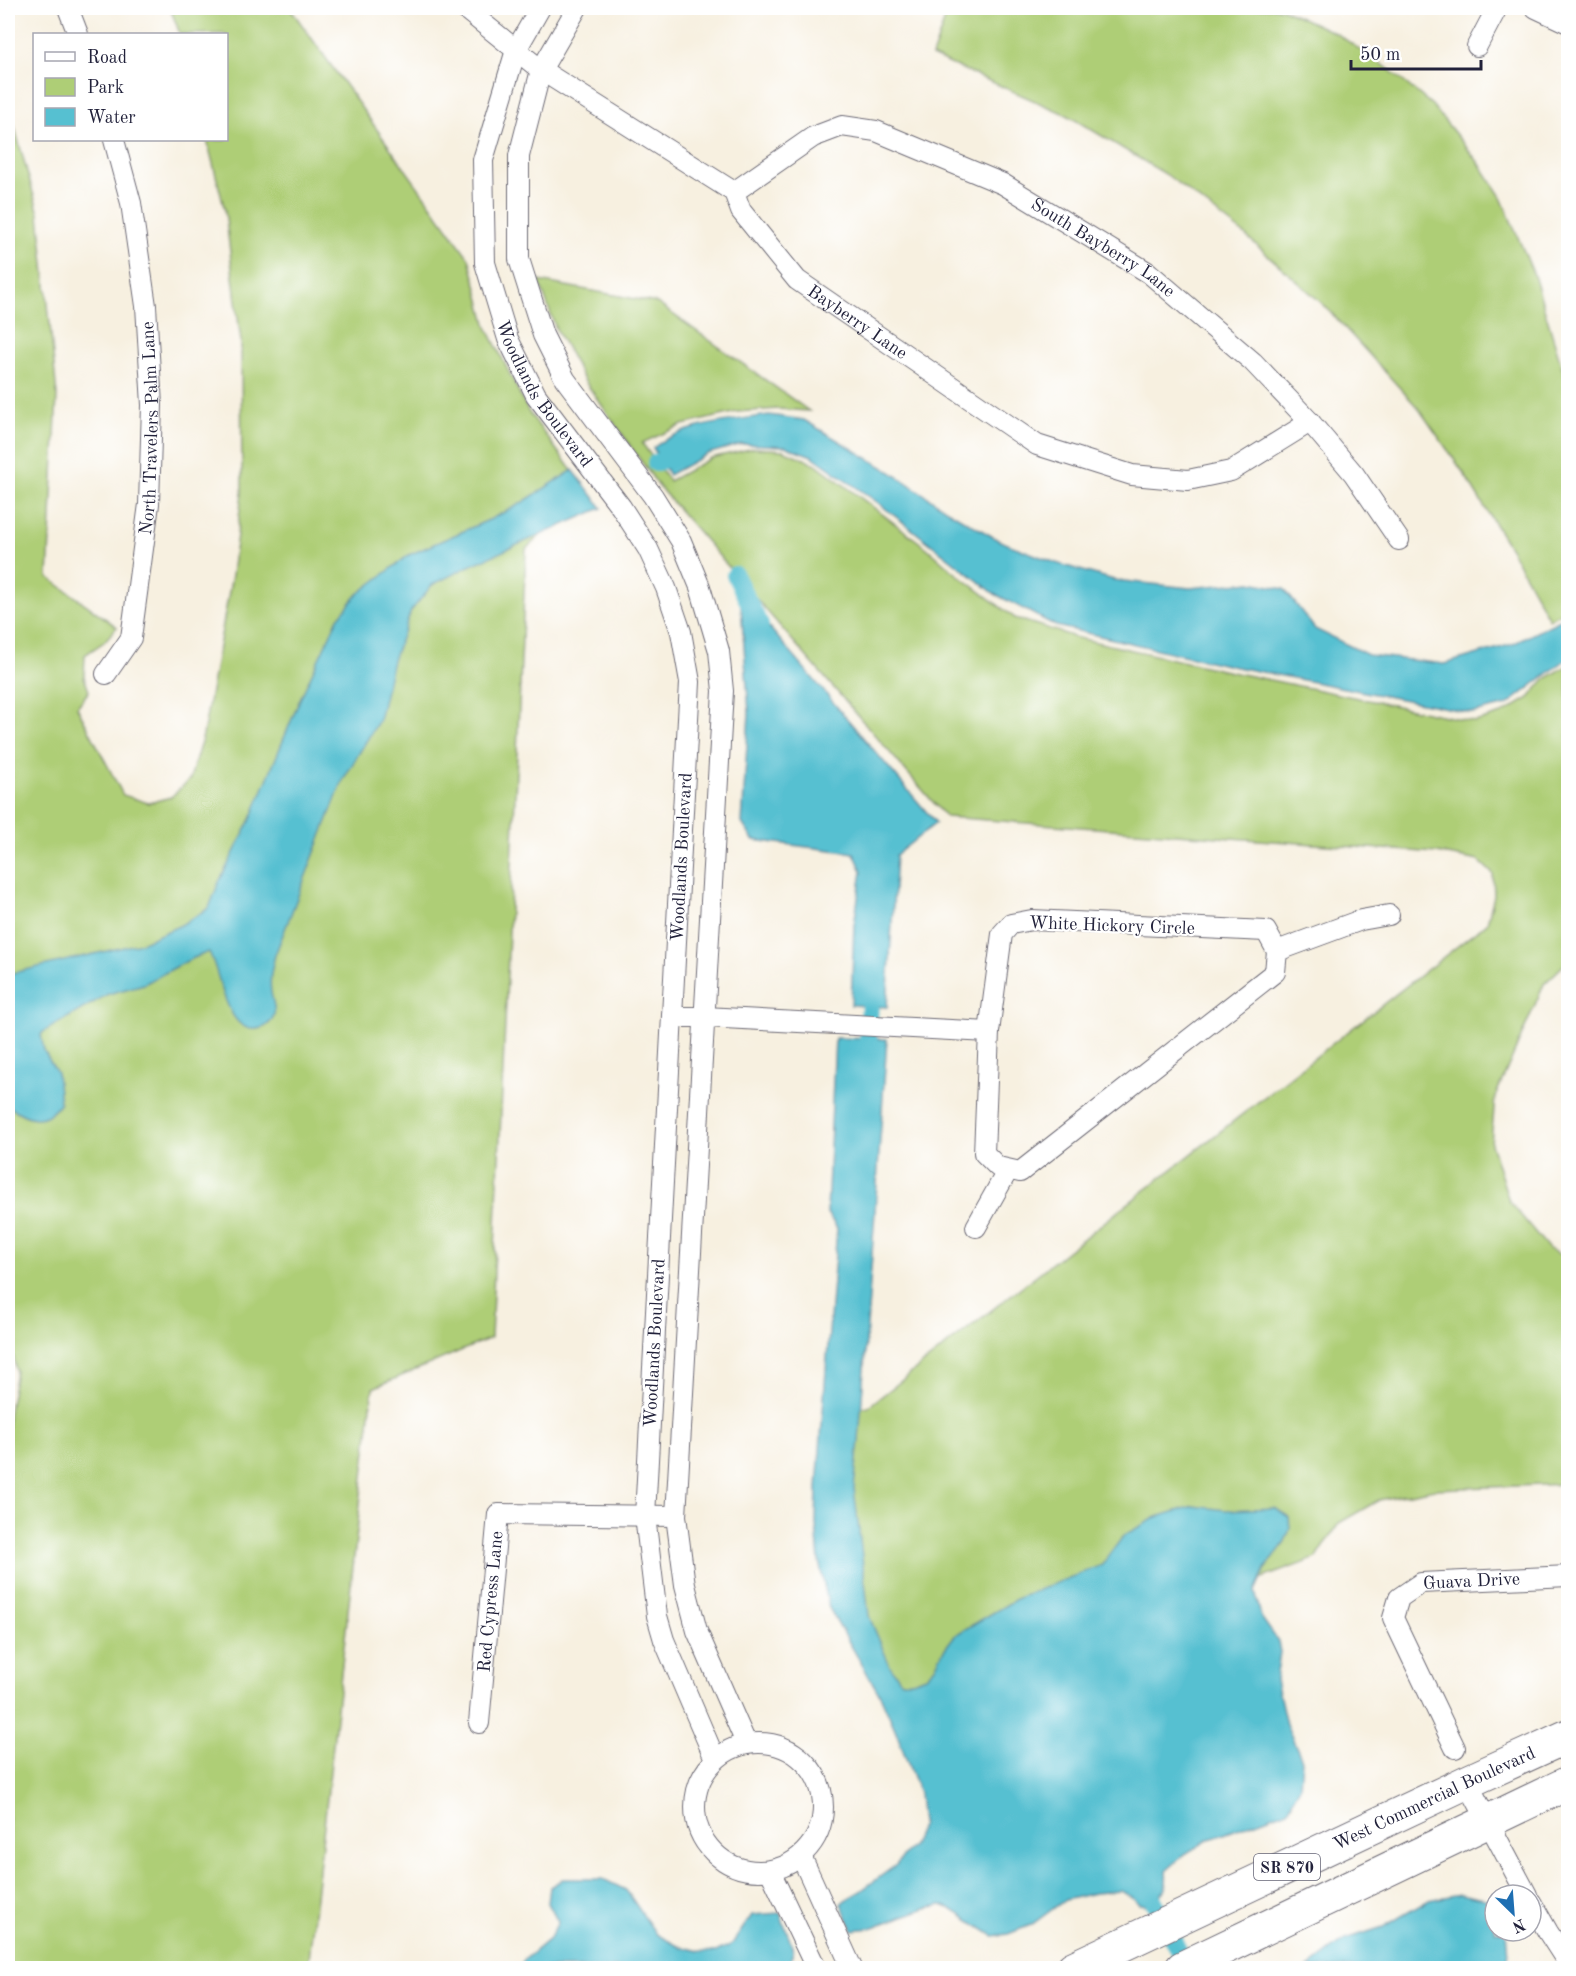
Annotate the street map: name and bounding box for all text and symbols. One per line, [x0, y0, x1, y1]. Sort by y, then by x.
legend [33, 33, 228, 141]
scale bar [1351, 33, 1482, 71]
text: 50 m [1360, 46, 1400, 64]
text: Road [87, 49, 127, 67]
text: Park [87, 79, 124, 97]
text: Water [87, 109, 136, 127]
street label: South Bayberry Lane [1028, 195, 1178, 301]
street label: Bayberry Lane [804, 282, 910, 363]
street label: Woodlands Boulevard [493, 318, 595, 471]
street label: North Travelers Palm Lane [137, 321, 162, 536]
street label: Woodlands Boulevard [669, 772, 695, 942]
street label: White Hickory Circle [1029, 914, 1195, 938]
street label: Woodlands Boulevard [642, 1258, 668, 1428]
street label: Red Cypress Lane [476, 1530, 506, 1673]
street label: Guava Drive [1423, 1570, 1520, 1593]
street label: West Commercial Boulevard [1331, 1744, 1538, 1854]
road number: SR 870 [1254, 1854, 1320, 1880]
north arrow [1483, 1883, 1543, 1943]
text: N [1509, 1915, 1527, 1935]

